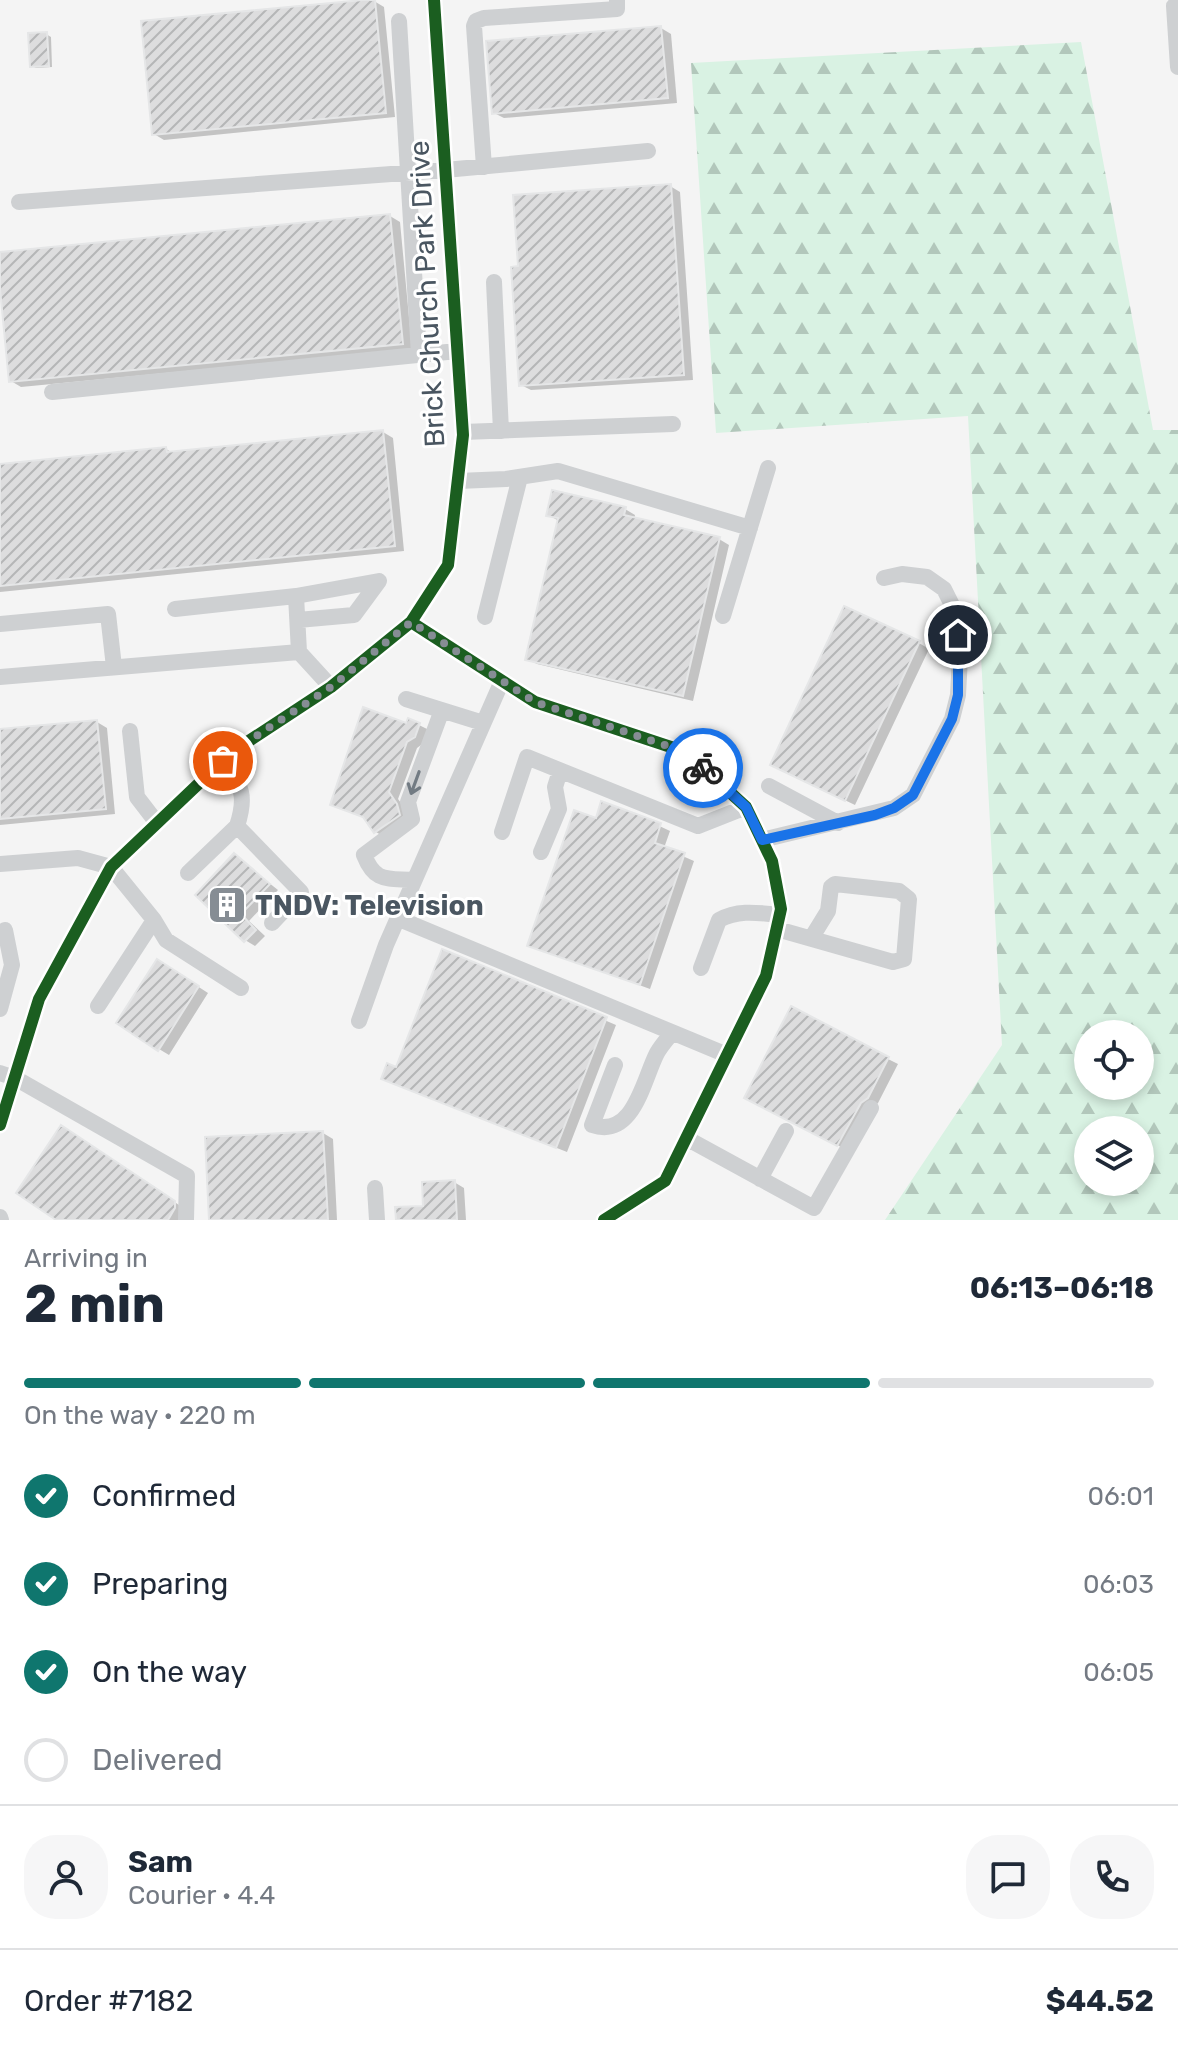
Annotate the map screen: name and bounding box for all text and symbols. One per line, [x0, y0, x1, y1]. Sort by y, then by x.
street label: Brick Church Park Drive [402, 140, 452, 448]
pin [924, 601, 992, 669]
icon: home [936, 613, 980, 657]
pin [189, 727, 257, 795]
courier [663, 728, 743, 808]
icon: bag [201, 739, 245, 783]
icon: bike [681, 746, 725, 790]
one-way arrow [407, 770, 421, 795]
building icon: TNDV: Television [206, 884, 248, 926]
place label: TNDV: Television [255, 889, 484, 922]
map controls [1074, 1020, 1154, 1196]
button: locate [1074, 1020, 1154, 1100]
button: layers [1074, 1116, 1154, 1196]
text: Arriving in [24, 1243, 148, 1274]
text: 06:13–06:18 [970, 1270, 1154, 1306]
text: 2 min [24, 1273, 165, 1335]
text: On the way · 220 m [24, 1400, 256, 1431]
icon: check [24, 1474, 68, 1518]
text: Confirmed [92, 1478, 236, 1514]
text: 06:01 [1088, 1481, 1154, 1512]
icon: check [24, 1562, 68, 1606]
text: Preparing [92, 1566, 228, 1602]
text: 06:03 [1083, 1569, 1154, 1600]
icon: check [24, 1650, 68, 1694]
text: On the way [92, 1654, 247, 1690]
text: 06:05 [1083, 1657, 1154, 1688]
text: Delivered [92, 1742, 223, 1778]
button: person [24, 1835, 108, 1919]
button: chat [966, 1835, 1050, 1919]
button: phone [1070, 1835, 1154, 1919]
text: Sam [128, 1844, 193, 1880]
text: Courier · 4.4 [128, 1880, 275, 1911]
text: Order #7182 [24, 1983, 193, 2019]
text: $44.52 [1046, 1983, 1154, 2019]

